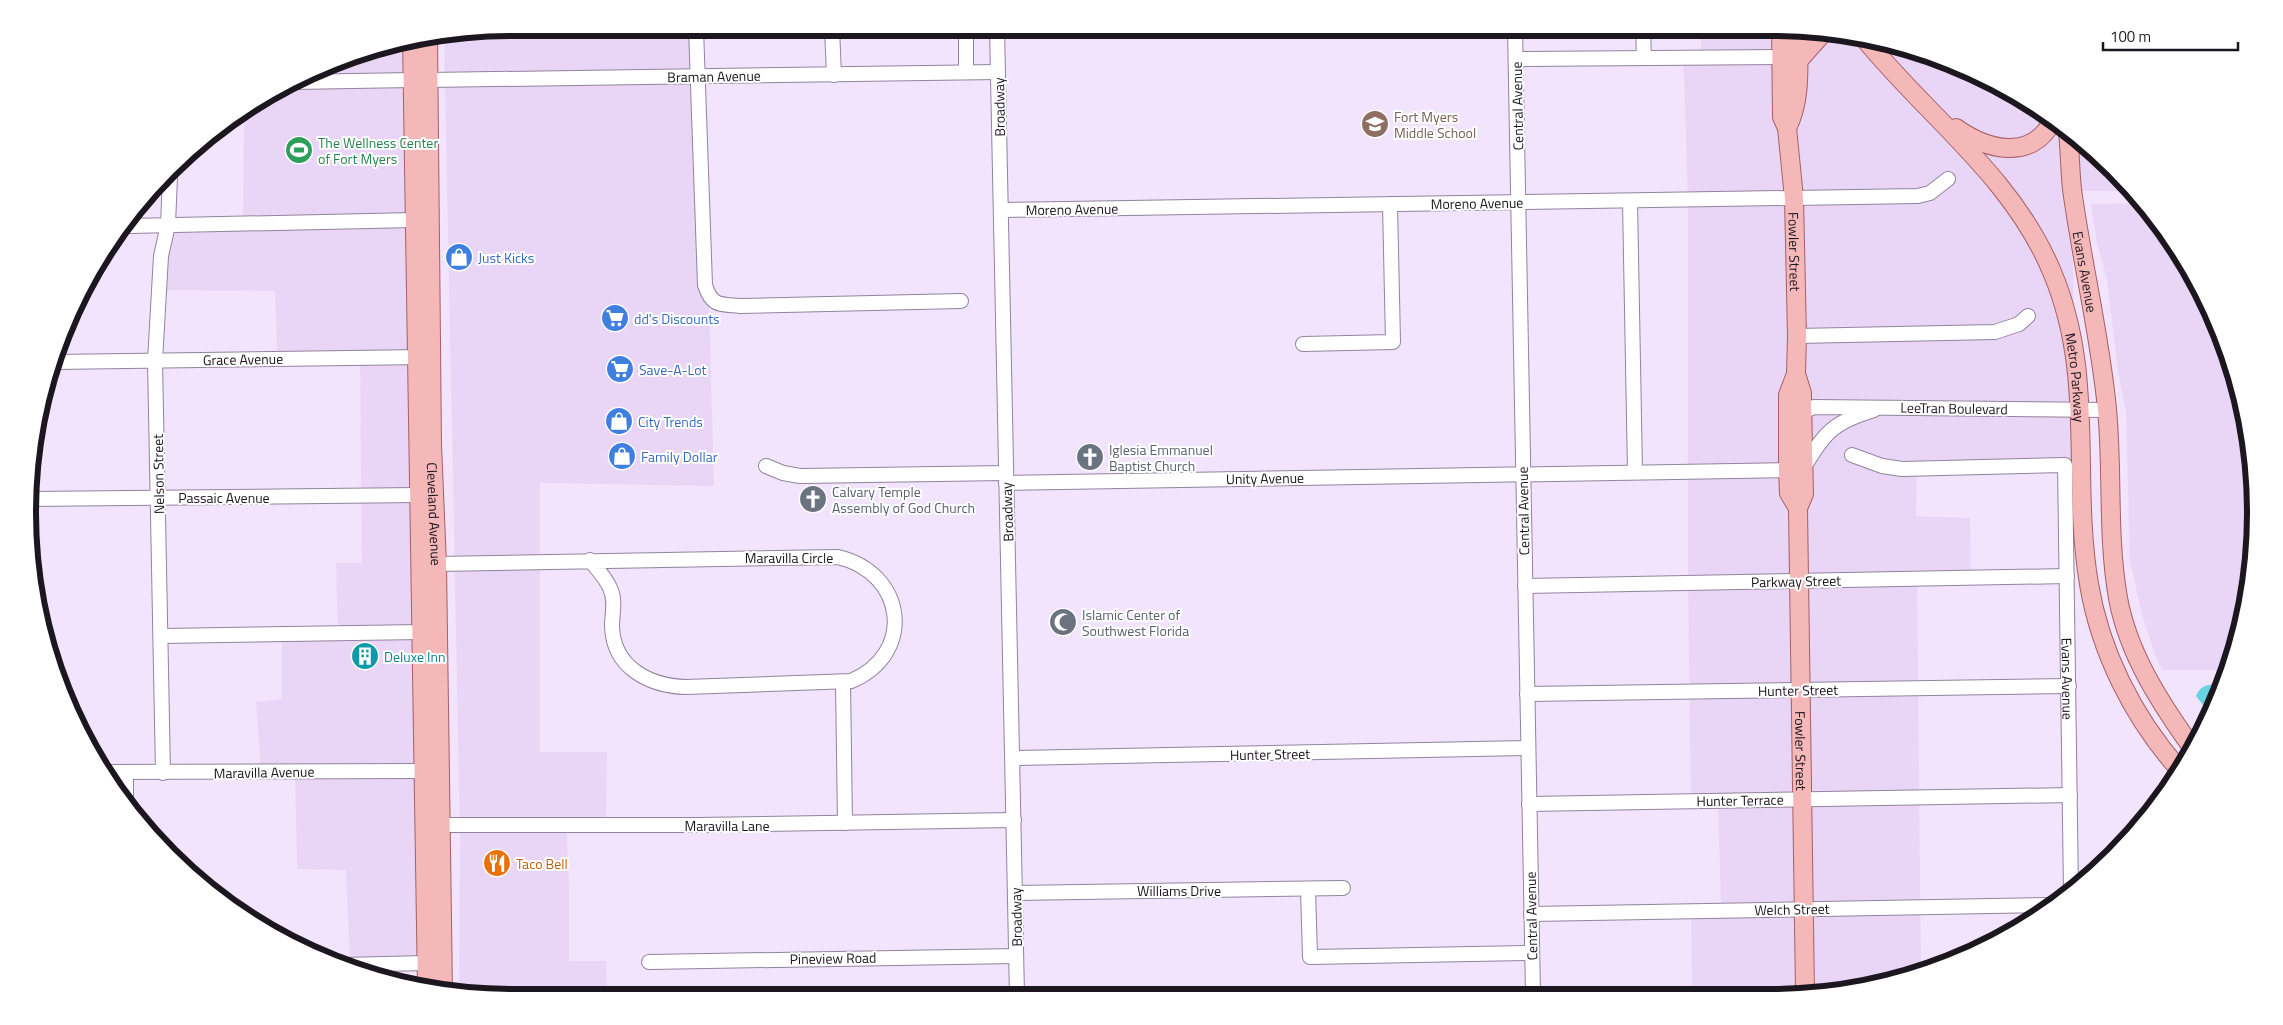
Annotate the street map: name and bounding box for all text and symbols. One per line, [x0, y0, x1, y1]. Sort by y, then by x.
scale bar [2103, 20, 2238, 52]
text: 100 m [2110, 25, 2151, 48]
street label: Central Avenue [1506, 61, 1528, 151]
street label: Braman Avenue [667, 65, 761, 87]
street label: Broadway [988, 77, 1010, 137]
place label: Fort Myers Middle School [1394, 106, 1476, 143]
school or university icon: Fort Myers Middle School [1360, 109, 1390, 139]
place label: The Wellness Center of Fort Myers [318, 132, 438, 169]
sports icon: The Wellness Center of Fort Myers [284, 135, 314, 165]
street label: Moreno Avenue [1431, 192, 1523, 214]
street label: Moreno Avenue [1026, 198, 1118, 220]
street label: Fowler Street [1784, 212, 1807, 292]
street label: Evans Avenue [2068, 230, 2103, 314]
shop icon: Just Kicks [444, 242, 474, 272]
place label: Just Kicks [478, 247, 534, 268]
supermarket icon: dd's Discounts [600, 303, 630, 333]
place label: dd's Discounts [634, 308, 720, 329]
street label: Metro Parkway [2061, 331, 2091, 423]
street label: Grace Avenue [203, 348, 283, 370]
supermarket icon: Save-A-Lot [605, 354, 635, 384]
place label: Save-A-Lot [639, 359, 707, 380]
street label: LeeTran Boulevard [1900, 397, 2008, 419]
shop icon: City Trends [604, 406, 634, 436]
place label: City Trends [638, 411, 703, 432]
street label: Nelson Street [147, 434, 169, 514]
place label: Iglesia Emmanuel Baptist Church [1109, 439, 1213, 476]
shop icon: Family Dollar [607, 441, 637, 471]
church icon: Iglesia Emmanuel Baptist Church [1075, 442, 1105, 472]
place label: Family Dollar [641, 446, 718, 467]
street label: Cleveland Avenue [422, 462, 448, 566]
street label: Central Avenue [1512, 466, 1534, 556]
street label: Unity Avenue [1226, 467, 1304, 489]
place label: Calvary Temple Assembly of God Church [832, 481, 975, 518]
street label: Broadway [995, 482, 1019, 542]
church icon: Calvary Temple Assembly of God Church [798, 484, 828, 514]
street label: Passaic Avenue [178, 487, 270, 508]
street label: Maravilla Circle [745, 547, 833, 568]
street label: Parkway Street [1751, 570, 1841, 592]
place label: Islamic Center of Southwest Florida [1082, 604, 1189, 641]
mosque icon: Islamic Center of Southwest Florida [1048, 607, 1078, 637]
street label: Evans Avenue [2057, 638, 2079, 720]
building icon: Deluxe Inn [350, 641, 380, 671]
place label: Deluxe Inn [384, 646, 446, 667]
street label: Hunter Street [1758, 679, 1838, 701]
street label: Fowler Street [1790, 711, 1813, 791]
street label: Hunter Street [1230, 743, 1310, 765]
street label: Maravilla Avenue [213, 761, 315, 783]
street label: Hunter Terrace [1696, 789, 1784, 811]
street label: Maravilla Lane [684, 815, 770, 836]
restaurant icon: Taco Bell [482, 848, 512, 878]
place label: Taco Bell [516, 853, 568, 874]
street label: Central Avenue [1520, 871, 1542, 961]
street label: Williams Drive [1137, 880, 1221, 901]
street label: Broadway [1005, 887, 1027, 947]
street label: Welch Street [1754, 898, 1830, 920]
street label: Pineview Road [789, 947, 877, 969]

